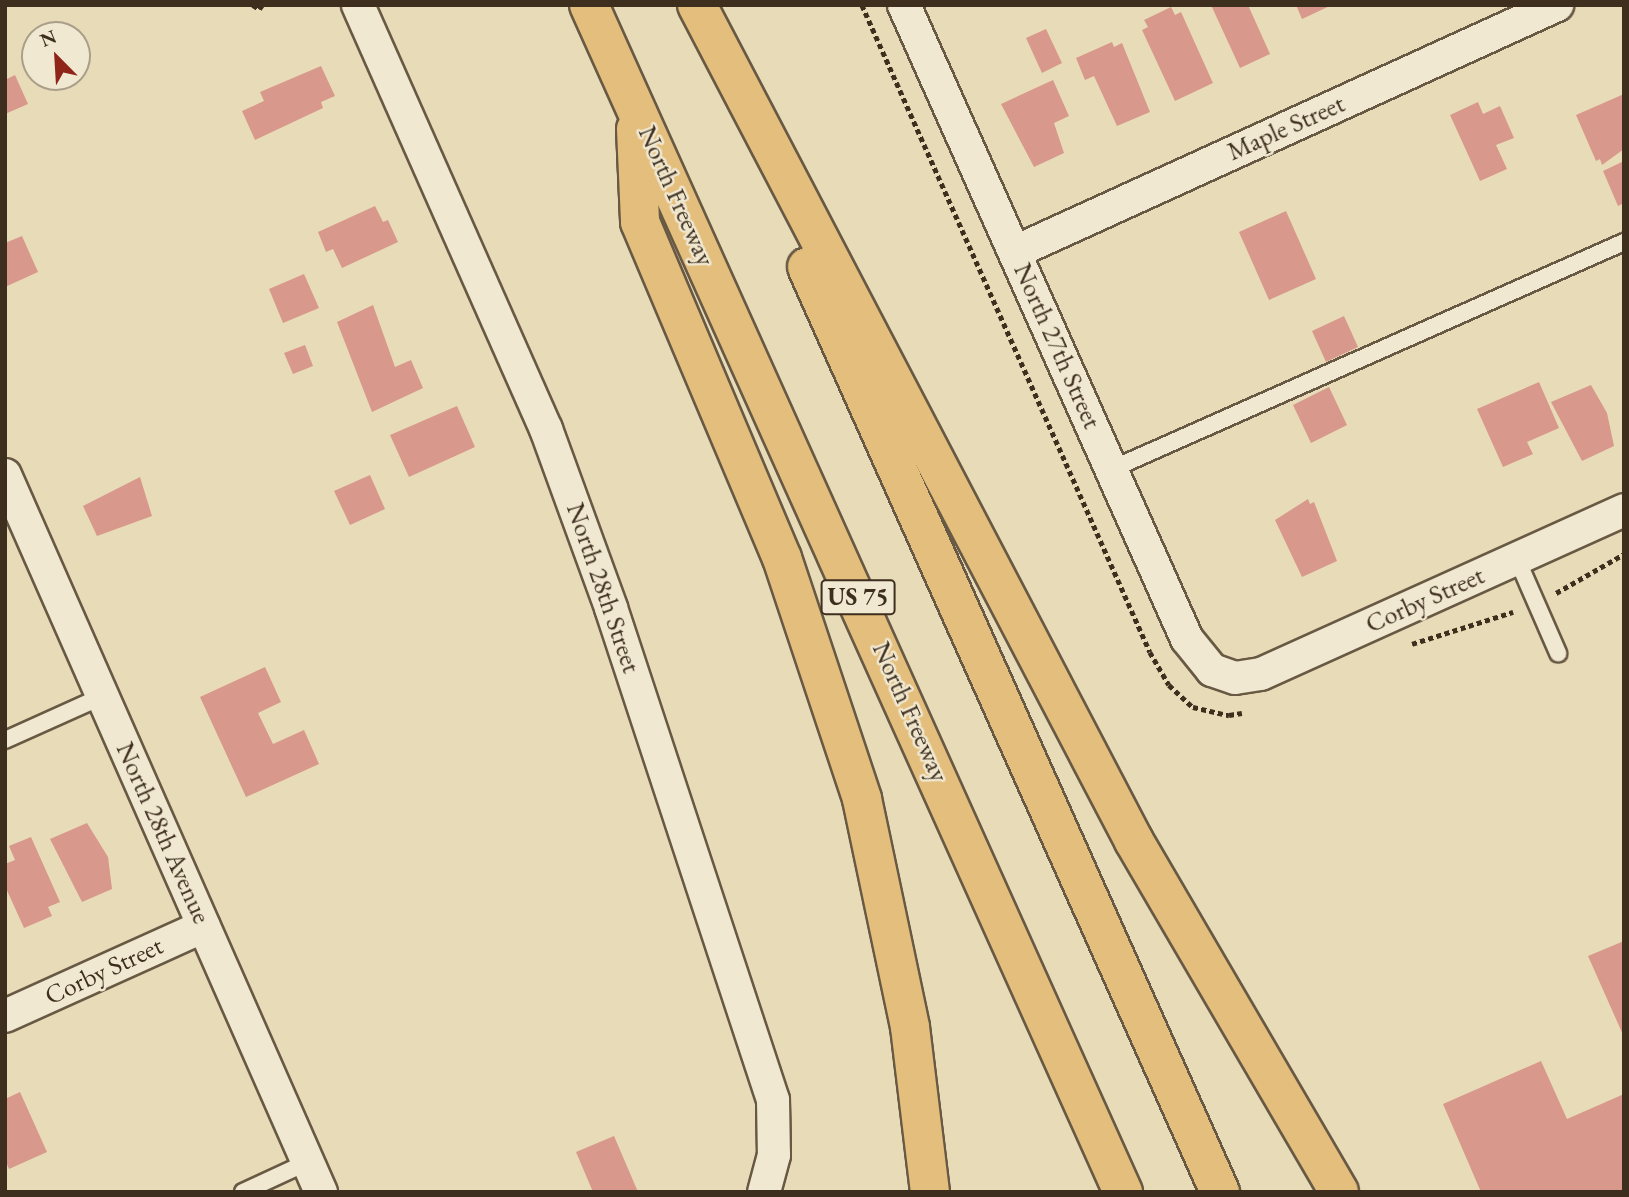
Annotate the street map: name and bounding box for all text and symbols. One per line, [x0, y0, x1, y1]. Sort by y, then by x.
north arrow [21, 21, 91, 91]
text: N [36, 24, 60, 53]
street label: Maple Street [1223, 88, 1349, 168]
street label: North Freeway [631, 121, 721, 271]
street label: North 27th Street [1007, 258, 1107, 434]
street label: North 28th Street [559, 499, 647, 677]
street label: Corby Street [1361, 560, 1489, 640]
road number: US 75 [820, 576, 896, 618]
street label: North Freeway [865, 637, 955, 787]
street label: North 28th Avenue [109, 737, 217, 929]
street label: Corby Street [40, 930, 168, 1012]

